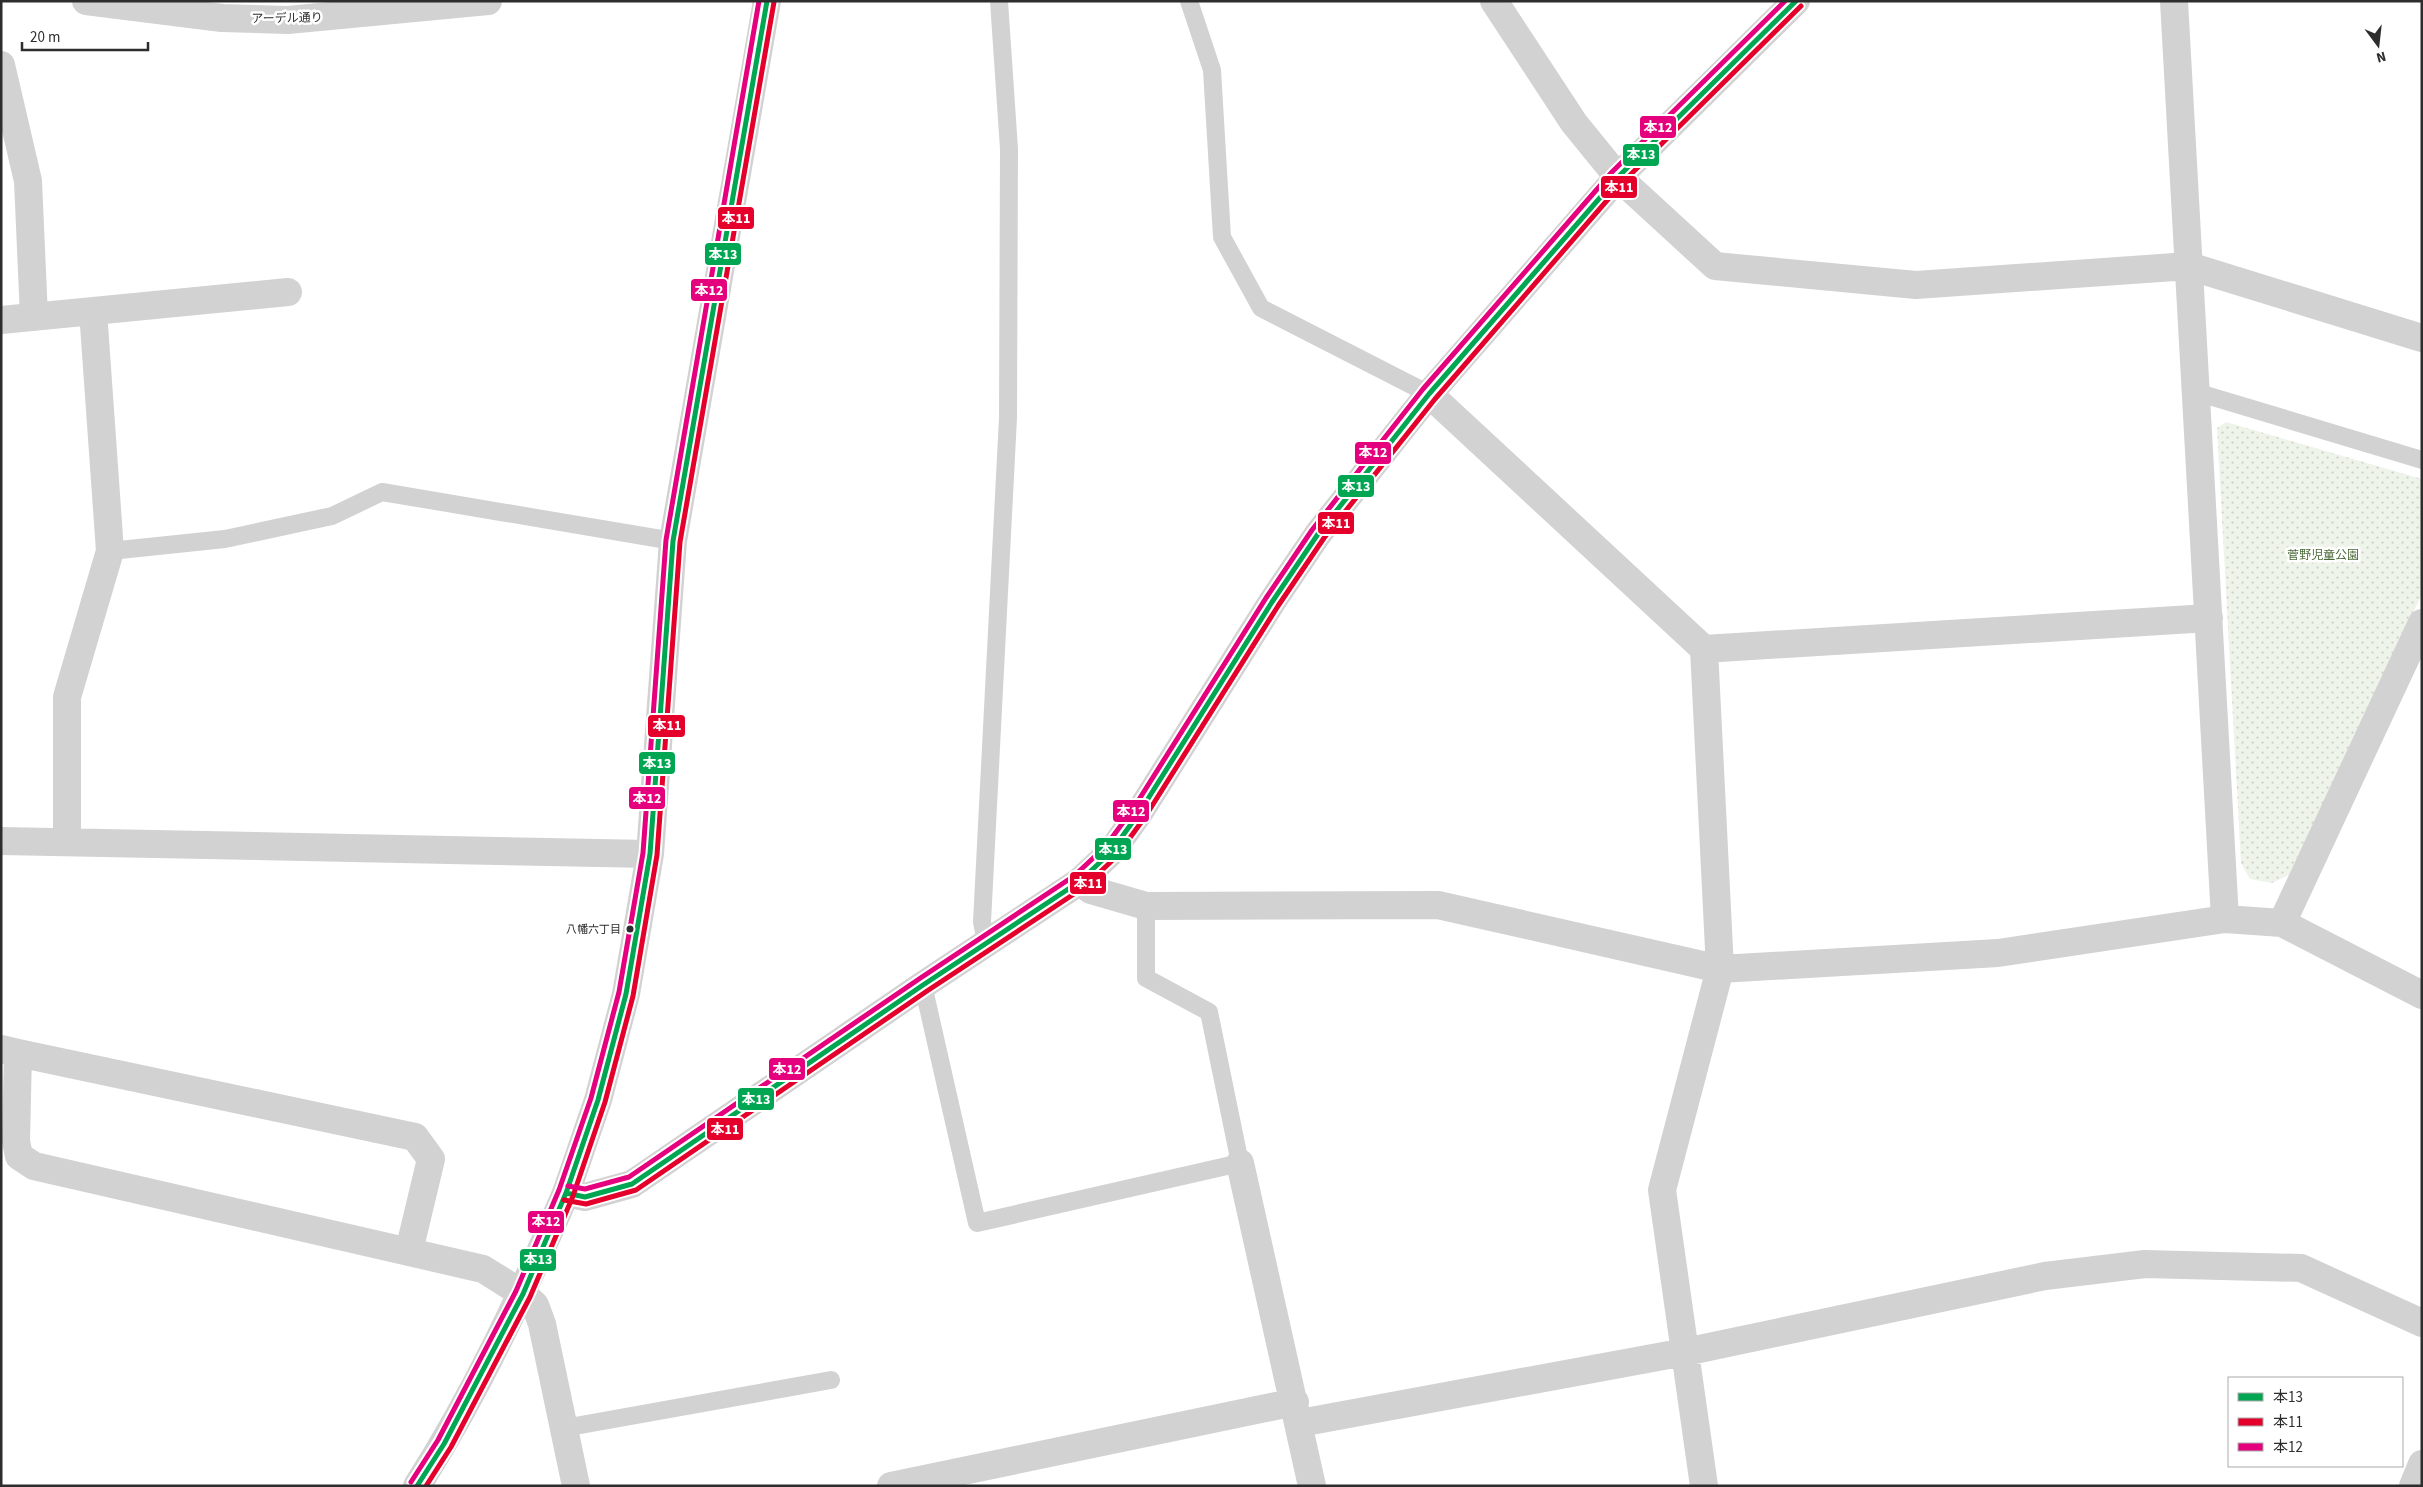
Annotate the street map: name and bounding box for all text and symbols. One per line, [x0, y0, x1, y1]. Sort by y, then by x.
street label: アーデル通り [251, 9, 323, 28]
scale bar [22, 20, 149, 52]
north arrow [2353, 20, 2403, 70]
text: 20 m [30, 27, 60, 48]
text: N [2374, 46, 2388, 67]
line badge: 本12 [1639, 115, 1677, 139]
text: 本12 [1644, 118, 1672, 138]
line badge: 本13 [1622, 143, 1660, 167]
text: 本13 [1627, 145, 1655, 165]
line badge: 本11 [1600, 175, 1638, 199]
text: 本11 [1605, 178, 1633, 198]
line badge: 本11 [717, 206, 755, 230]
text: 本11 [722, 209, 750, 229]
line badge: 本13 [704, 242, 742, 266]
text: 本13 [709, 245, 737, 265]
line badge: 本12 [690, 278, 728, 302]
text: 本12 [695, 281, 723, 301]
line badge: 本12 [1354, 441, 1392, 465]
text: 本12 [1359, 443, 1387, 463]
line badge: 本13 [1337, 474, 1375, 498]
text: 本13 [1342, 477, 1370, 497]
line badge: 本11 [1317, 511, 1355, 535]
text: 本11 [1322, 514, 1350, 534]
park label: 菅野児童公園 [2287, 547, 2359, 564]
line badge: 本11 [647, 714, 686, 738]
text: 本11 [653, 716, 681, 736]
line badge: 本13 [638, 751, 676, 775]
text: 本13 [643, 754, 671, 774]
line badge: 本12 [628, 786, 666, 810]
text: 本12 [633, 789, 661, 809]
line badge: 本12 [1112, 799, 1150, 823]
text: 本12 [1117, 802, 1145, 822]
line badge: 本13 [1094, 837, 1132, 861]
text: 本13 [1099, 840, 1127, 860]
line badge: 本11 [1069, 871, 1107, 895]
text: 本11 [1074, 874, 1102, 894]
place label: 八幡六丁目 [566, 922, 621, 937]
marker: 八幡六丁目 [625, 924, 635, 934]
line badge: 本12 [768, 1057, 806, 1081]
text: 本12 [773, 1060, 801, 1080]
line badge: 本13 [737, 1087, 775, 1111]
text: 本13 [742, 1090, 770, 1110]
line badge: 本11 [706, 1117, 744, 1141]
text: 本11 [711, 1120, 739, 1140]
line badge: 本12 [527, 1210, 565, 1234]
text: 本12 [532, 1212, 560, 1232]
line badge: 本13 [519, 1248, 557, 1272]
text: 本13 [524, 1250, 552, 1270]
legend [2228, 1377, 2403, 1467]
text: 本13 [2273, 1387, 2303, 1408]
text: 本11 [2273, 1412, 2303, 1433]
text: 本12 [2273, 1437, 2303, 1458]

